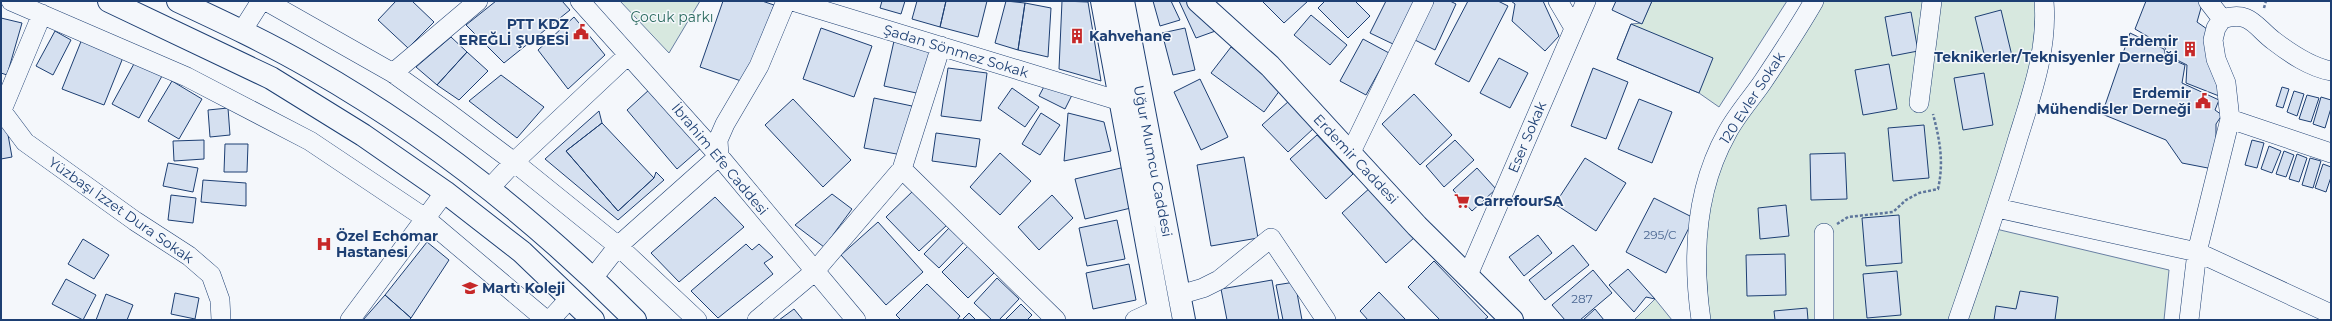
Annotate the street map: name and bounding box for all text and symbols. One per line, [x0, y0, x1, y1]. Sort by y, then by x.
park label: Çocuk parkı [631, 8, 713, 26]
place label: PTT KDZ EREĞLİ ŞUBESİ [459, 15, 570, 49]
street label: Şadan Sönmez Sokak [881, 20, 1031, 82]
public building icon: PTT KDZ EREĞLİ ŞUBESİ [572, 23, 590, 41]
building icon: Kahvehane [1068, 27, 1086, 45]
place label: Kahvehane [1089, 27, 1171, 45]
place label: Erdemir Teknikerler/Teknisyenler Derneği [1934, 32, 2178, 66]
building icon: Erdemir Teknikerler/Teknisyenler Derneği [2181, 40, 2199, 58]
street label: 120 Evler Sokak [1715, 48, 1789, 148]
street label: Uğur Mumcu Caddesi [1129, 84, 1177, 238]
place label: Erdemir Mühendisler Derneği [2036, 84, 2191, 118]
public building icon: Erdemir Mühendisler Derneği [2194, 92, 2212, 110]
street label: Eser Sokak [1504, 98, 1550, 176]
street label: İbrahim Efe Caddesi [668, 99, 772, 219]
street label: Erdemir Caddesi [1310, 110, 1402, 208]
street label: Yüzbaşı İzzet Dura Sokak [45, 153, 198, 267]
supermarket icon: CarrefourSA [1453, 192, 1471, 210]
place label: CarrefourSA [1474, 192, 1563, 210]
place label: Özel Echomar Hastanesi [336, 227, 438, 261]
house number: 295/C [1643, 227, 1677, 242]
hospital icon: Özel Echomar Hastanesi [315, 235, 333, 253]
school or university icon: Martı Koleji [461, 279, 479, 297]
place label: Martı Koleji [482, 279, 565, 297]
house number: 287 [1571, 291, 1593, 306]

